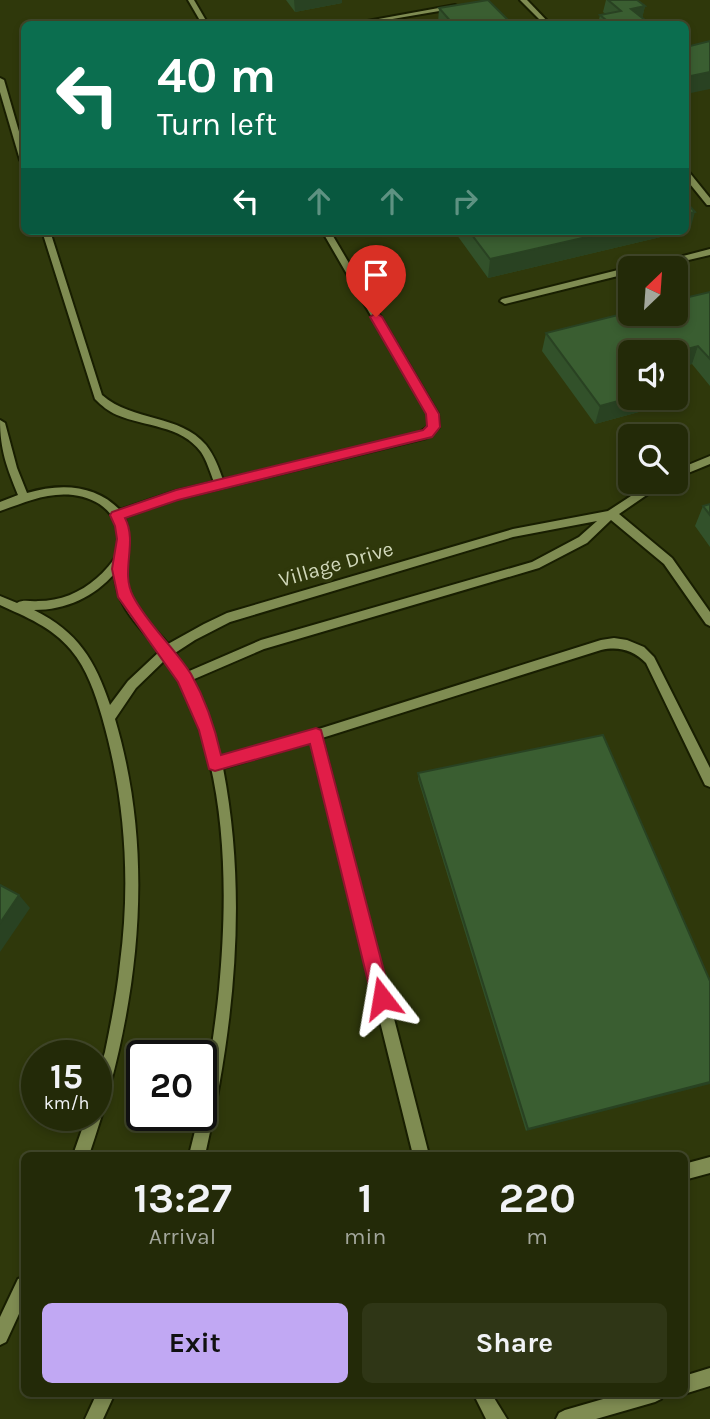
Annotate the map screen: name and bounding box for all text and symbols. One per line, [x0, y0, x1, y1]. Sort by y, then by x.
text: 40 m [157, 47, 276, 104]
icon: left [42, 49, 133, 140]
text: Turn left [157, 106, 277, 143]
icon: left [227, 182, 265, 220]
icon: ahead [300, 182, 338, 220]
icon: ahead [373, 182, 411, 220]
icon: right [446, 182, 484, 220]
pin [346, 245, 406, 317]
icon: arrive [357, 256, 395, 294]
north arrow [618, 256, 688, 326]
map controls [618, 256, 688, 494]
button: sound [618, 340, 688, 410]
button: search [618, 424, 688, 494]
street label: Village Drive [276, 536, 396, 592]
position arrow [345, 961, 419, 1035]
speed limit sign: 20 [126, 1040, 217, 1131]
text: 15 [50, 1056, 83, 1097]
text: km/h [44, 1092, 89, 1114]
text: 13:27 [133, 1173, 232, 1223]
text: 1 [358, 1173, 373, 1223]
text: 220 [498, 1173, 576, 1223]
text: Arrival [149, 1223, 216, 1250]
text: min [344, 1223, 386, 1250]
text: m [526, 1223, 548, 1250]
button: Exit [42, 1303, 348, 1383]
button: Share [362, 1303, 667, 1383]

